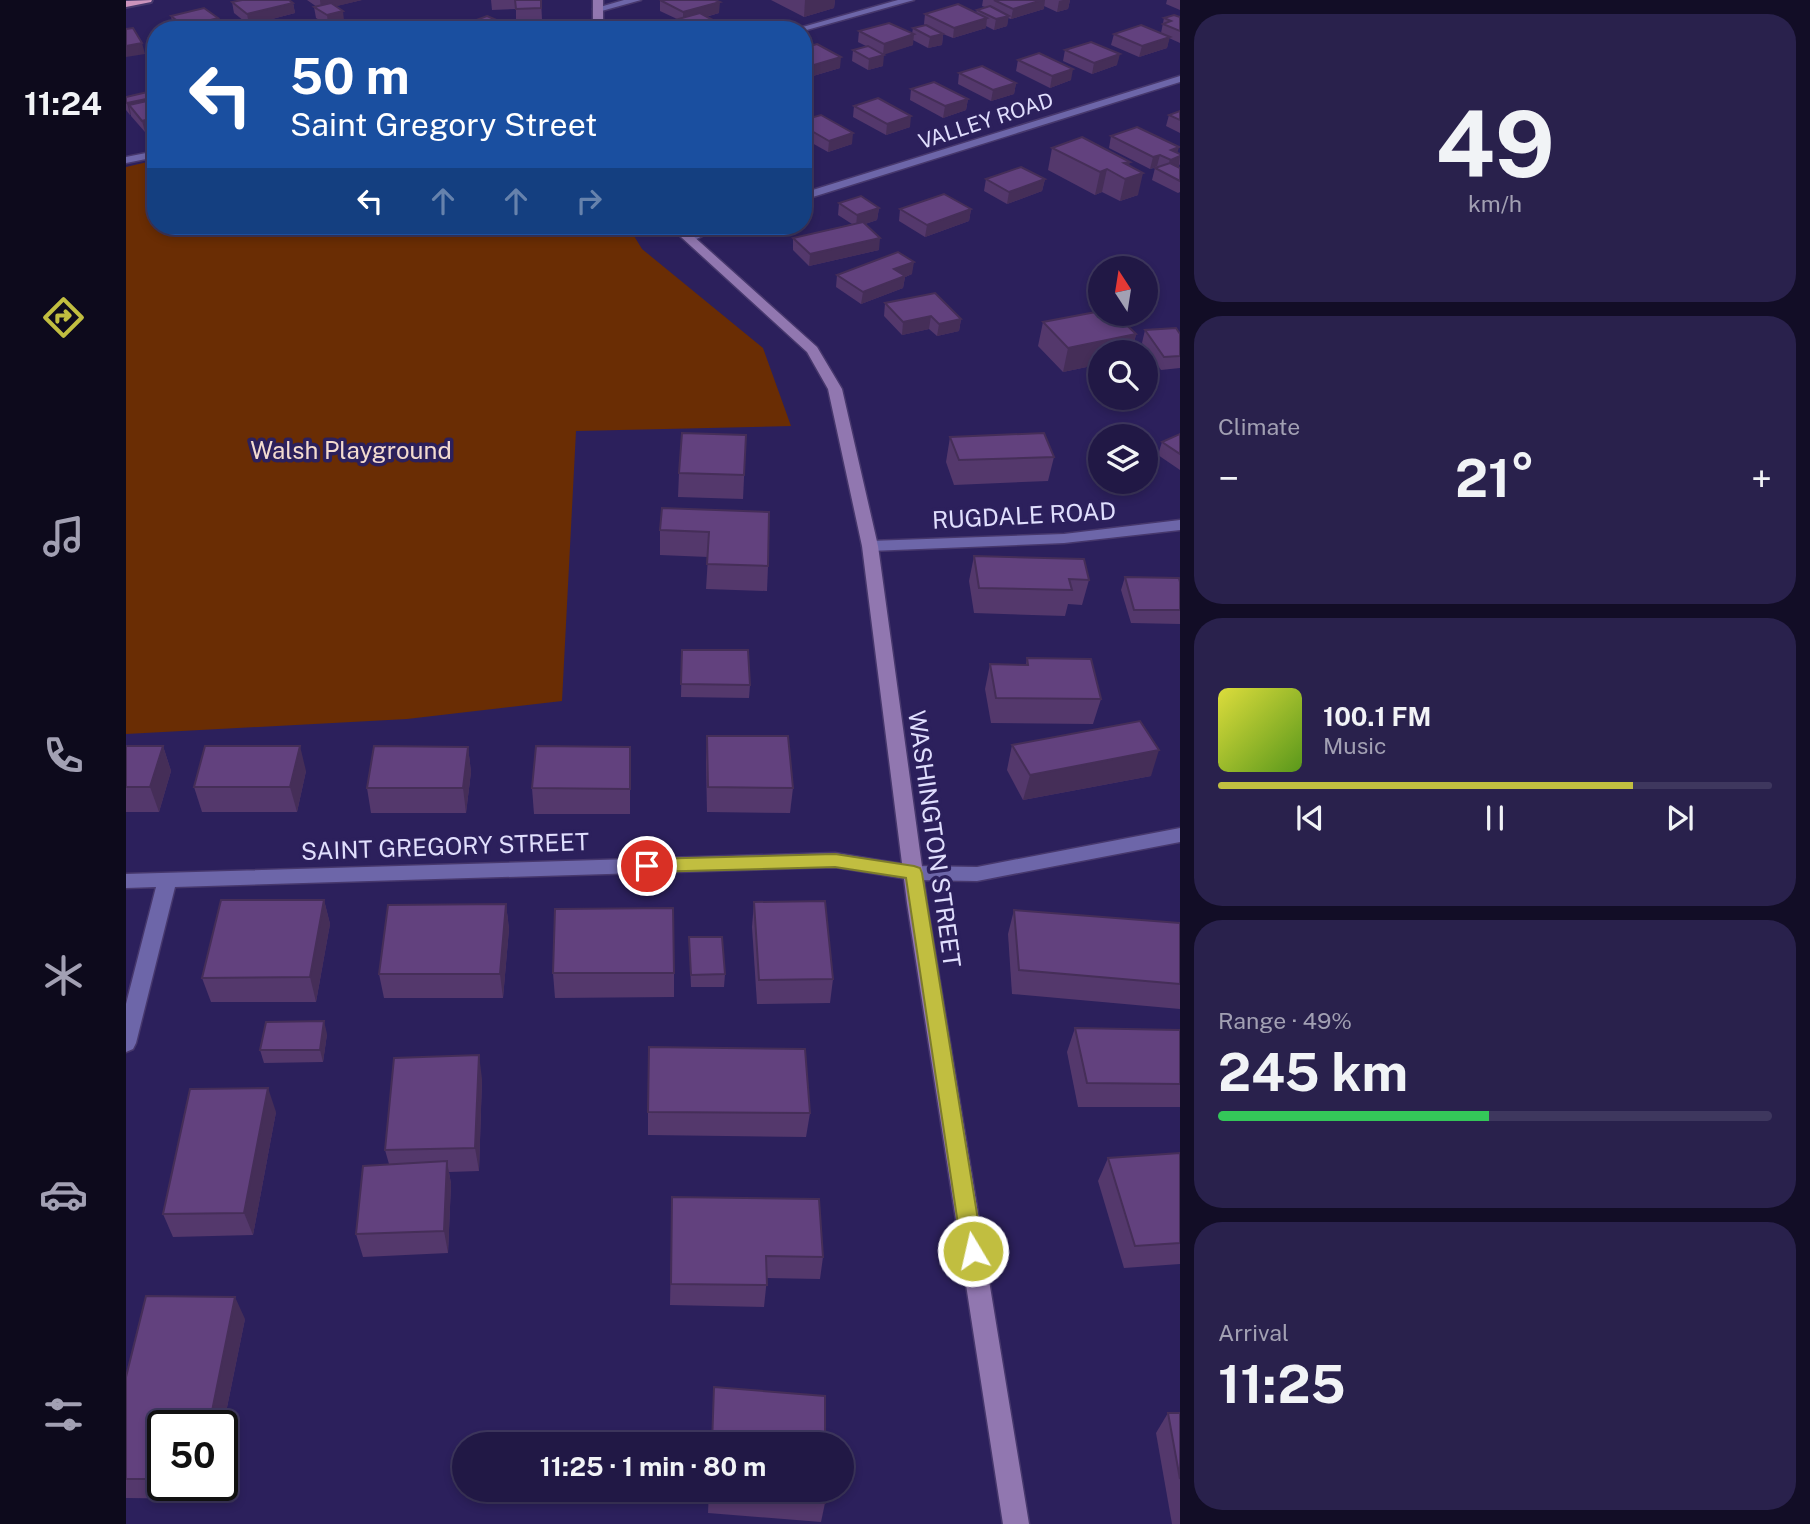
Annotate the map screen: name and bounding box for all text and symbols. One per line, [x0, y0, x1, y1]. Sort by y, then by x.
text: 50 m [290, 47, 410, 105]
icon: left [175, 49, 266, 140]
text: 11:24 [24, 85, 102, 122]
street label: VALLEY ROAD [915, 87, 1056, 154]
text: 49 [1435, 91, 1555, 197]
text: Saint Gregory Street [290, 106, 598, 143]
icon: left [351, 182, 389, 220]
icon: ahead [424, 182, 462, 220]
icon: ahead [497, 182, 535, 220]
icon: right [570, 182, 608, 220]
text: km/h [1468, 190, 1522, 217]
north arrow [1088, 256, 1158, 326]
map controls [1088, 256, 1158, 494]
icon: directions [39, 293, 88, 342]
button: search [1088, 340, 1158, 410]
text: Climate [1218, 413, 1300, 440]
button: layers [1088, 424, 1158, 494]
park label: Walsh Playground [250, 436, 452, 464]
text: 21° [1455, 448, 1535, 509]
text: − [1218, 456, 1239, 501]
text: + [1751, 456, 1772, 501]
street label: RUGDALE ROAD [931, 496, 1117, 534]
icon: music [39, 512, 88, 561]
text: 100.1 FM [1323, 701, 1431, 732]
street label: WASHINGTON STREET [903, 709, 967, 969]
icon: phone [39, 731, 88, 780]
text: Music [1323, 732, 1387, 759]
icon: previous [1291, 799, 1329, 837]
icon: pause [1476, 799, 1514, 837]
icon: next [1661, 799, 1699, 837]
street label: SAINT GREGORY STREET [300, 827, 590, 865]
pin [617, 836, 677, 896]
icon: arrive [628, 847, 666, 885]
icon: climate [39, 951, 88, 1000]
text: Range · 49% [1218, 1007, 1352, 1034]
text: 245 km [1218, 1042, 1408, 1103]
icon: car [39, 1170, 88, 1219]
position arrow [936, 1214, 1010, 1288]
text: Arrival [1218, 1319, 1289, 1346]
text: 11:25 [1218, 1354, 1346, 1415]
icon: filters [39, 1390, 88, 1439]
speed limit sign: 50 [147, 1410, 238, 1501]
text: 11:25 · 1 min · 80 m [540, 1451, 766, 1482]

